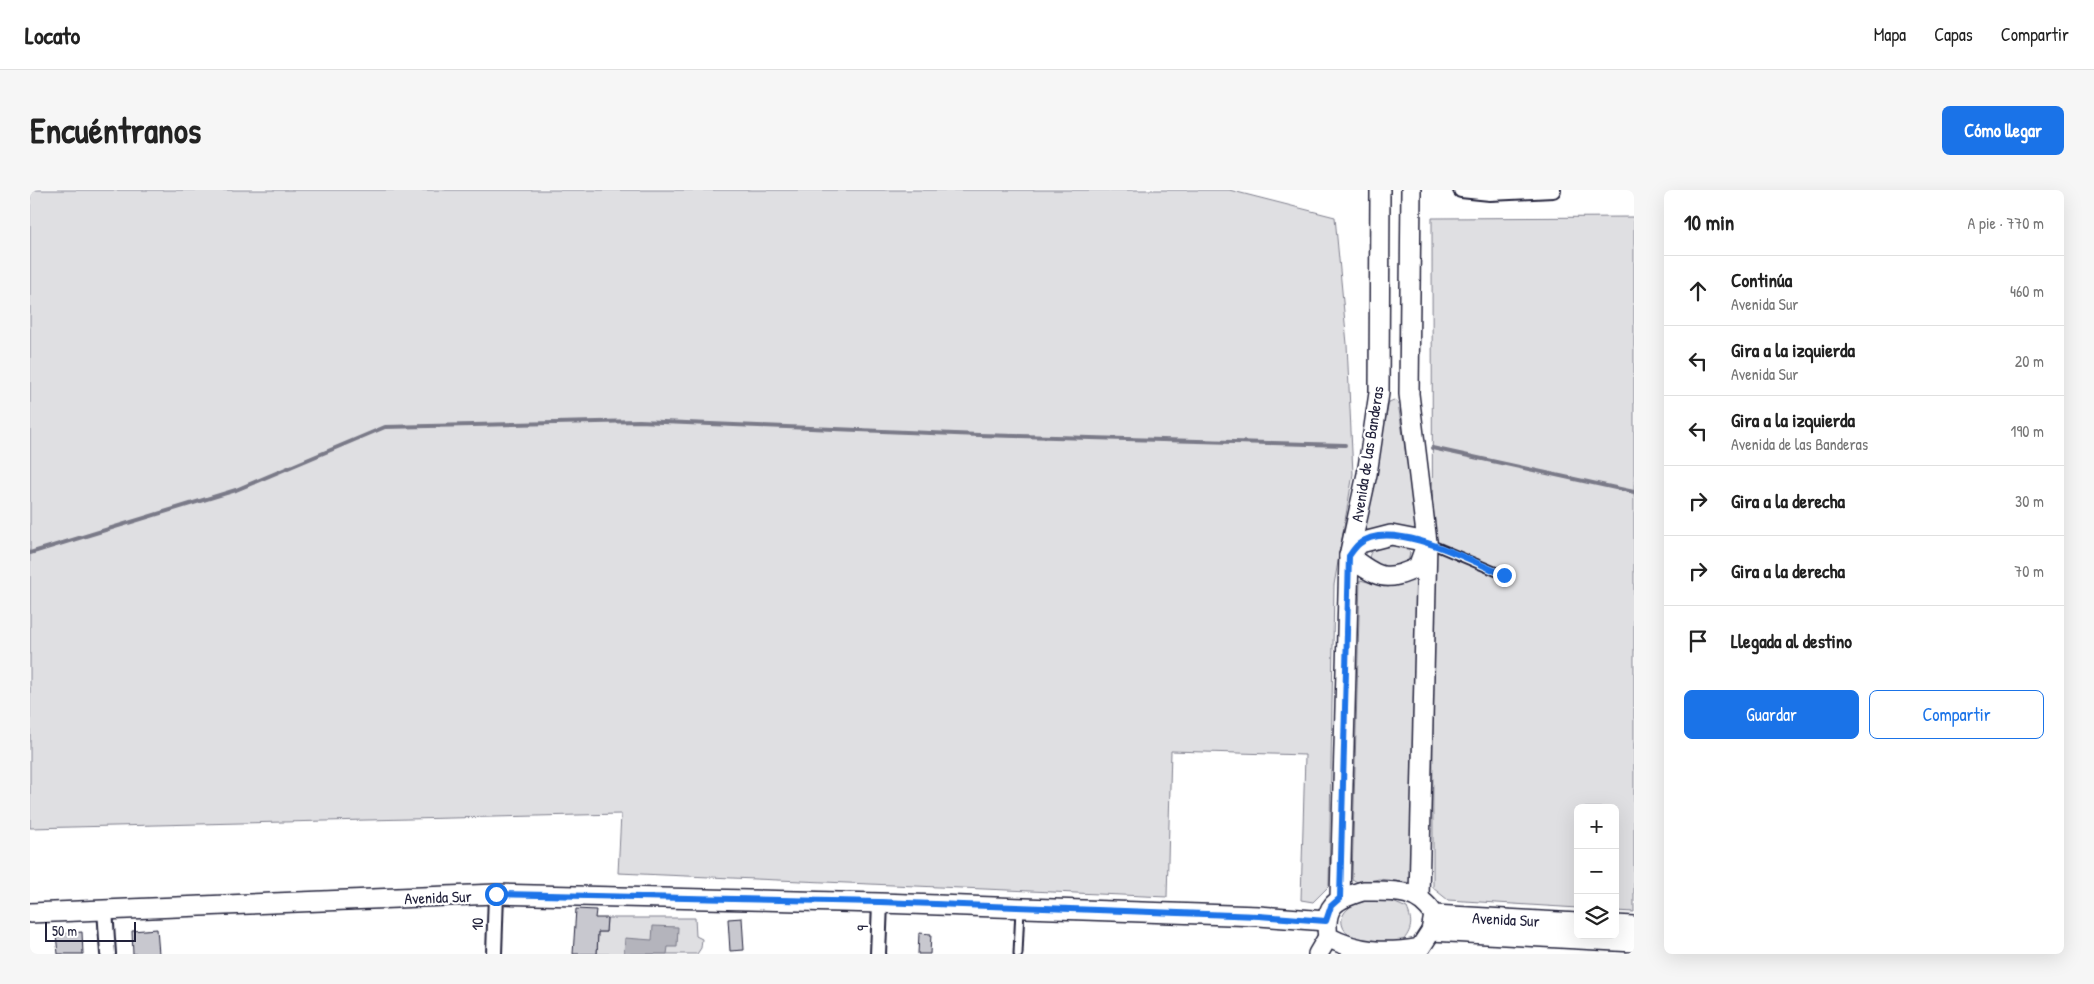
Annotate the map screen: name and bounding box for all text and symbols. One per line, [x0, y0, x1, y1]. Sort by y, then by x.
text: Locato [25, 19, 80, 51]
text: Mapa [1874, 22, 1906, 47]
text: Capas [1934, 22, 1973, 47]
text: Compartir [2001, 22, 2069, 47]
button: Cómo llegar [1942, 106, 2064, 155]
text: Encuéntranos [30, 107, 201, 154]
text: 10 min [1684, 208, 1734, 237]
text: A pie · 770 m [1968, 212, 2044, 234]
text: Continúa [1731, 267, 1792, 293]
icon: ahead [1684, 277, 1712, 305]
text: 460 m [2010, 280, 2044, 302]
text: Avenida Sur [1731, 293, 1799, 315]
text: Gira a la izquierda [1731, 337, 1855, 363]
icon: left [1684, 347, 1712, 375]
text: 20 m [2015, 350, 2044, 372]
text: Avenida Sur [1731, 363, 1799, 385]
street label: Avenida de las Banderas [1345, 385, 1389, 523]
text: Gira a la izquierda [1731, 407, 1855, 433]
icon: left [1684, 417, 1712, 445]
text: 190 m [2011, 420, 2044, 442]
text: Avenida de las Banderas [1731, 433, 1868, 455]
icon: right [1684, 487, 1712, 515]
text: Gira a la derecha [1731, 488, 1845, 514]
text: 30 m [2015, 490, 2044, 512]
icon: right [1684, 557, 1712, 585]
text: Gira a la derecha [1731, 558, 1845, 584]
text: 70 m [2014, 560, 2044, 582]
route end [1493, 564, 1516, 587]
icon: arrive [1684, 627, 1712, 655]
text: Llegada al destino [1731, 628, 1852, 654]
button: Guardar [1684, 690, 1859, 739]
button: Compartir [1869, 690, 2044, 739]
map controls [1574, 804, 1619, 939]
button: + [1574, 804, 1619, 849]
button: − [1574, 849, 1619, 894]
route start [485, 883, 508, 906]
street label: Avenida Sur [404, 885, 472, 909]
button: layers [1574, 894, 1619, 939]
street label: Avenida Sur [1472, 906, 1540, 932]
street label: 10 [466, 917, 488, 931]
scale bar [45, 919, 136, 942]
text: 50 m [52, 921, 77, 940]
street label: 9 [851, 925, 873, 931]

